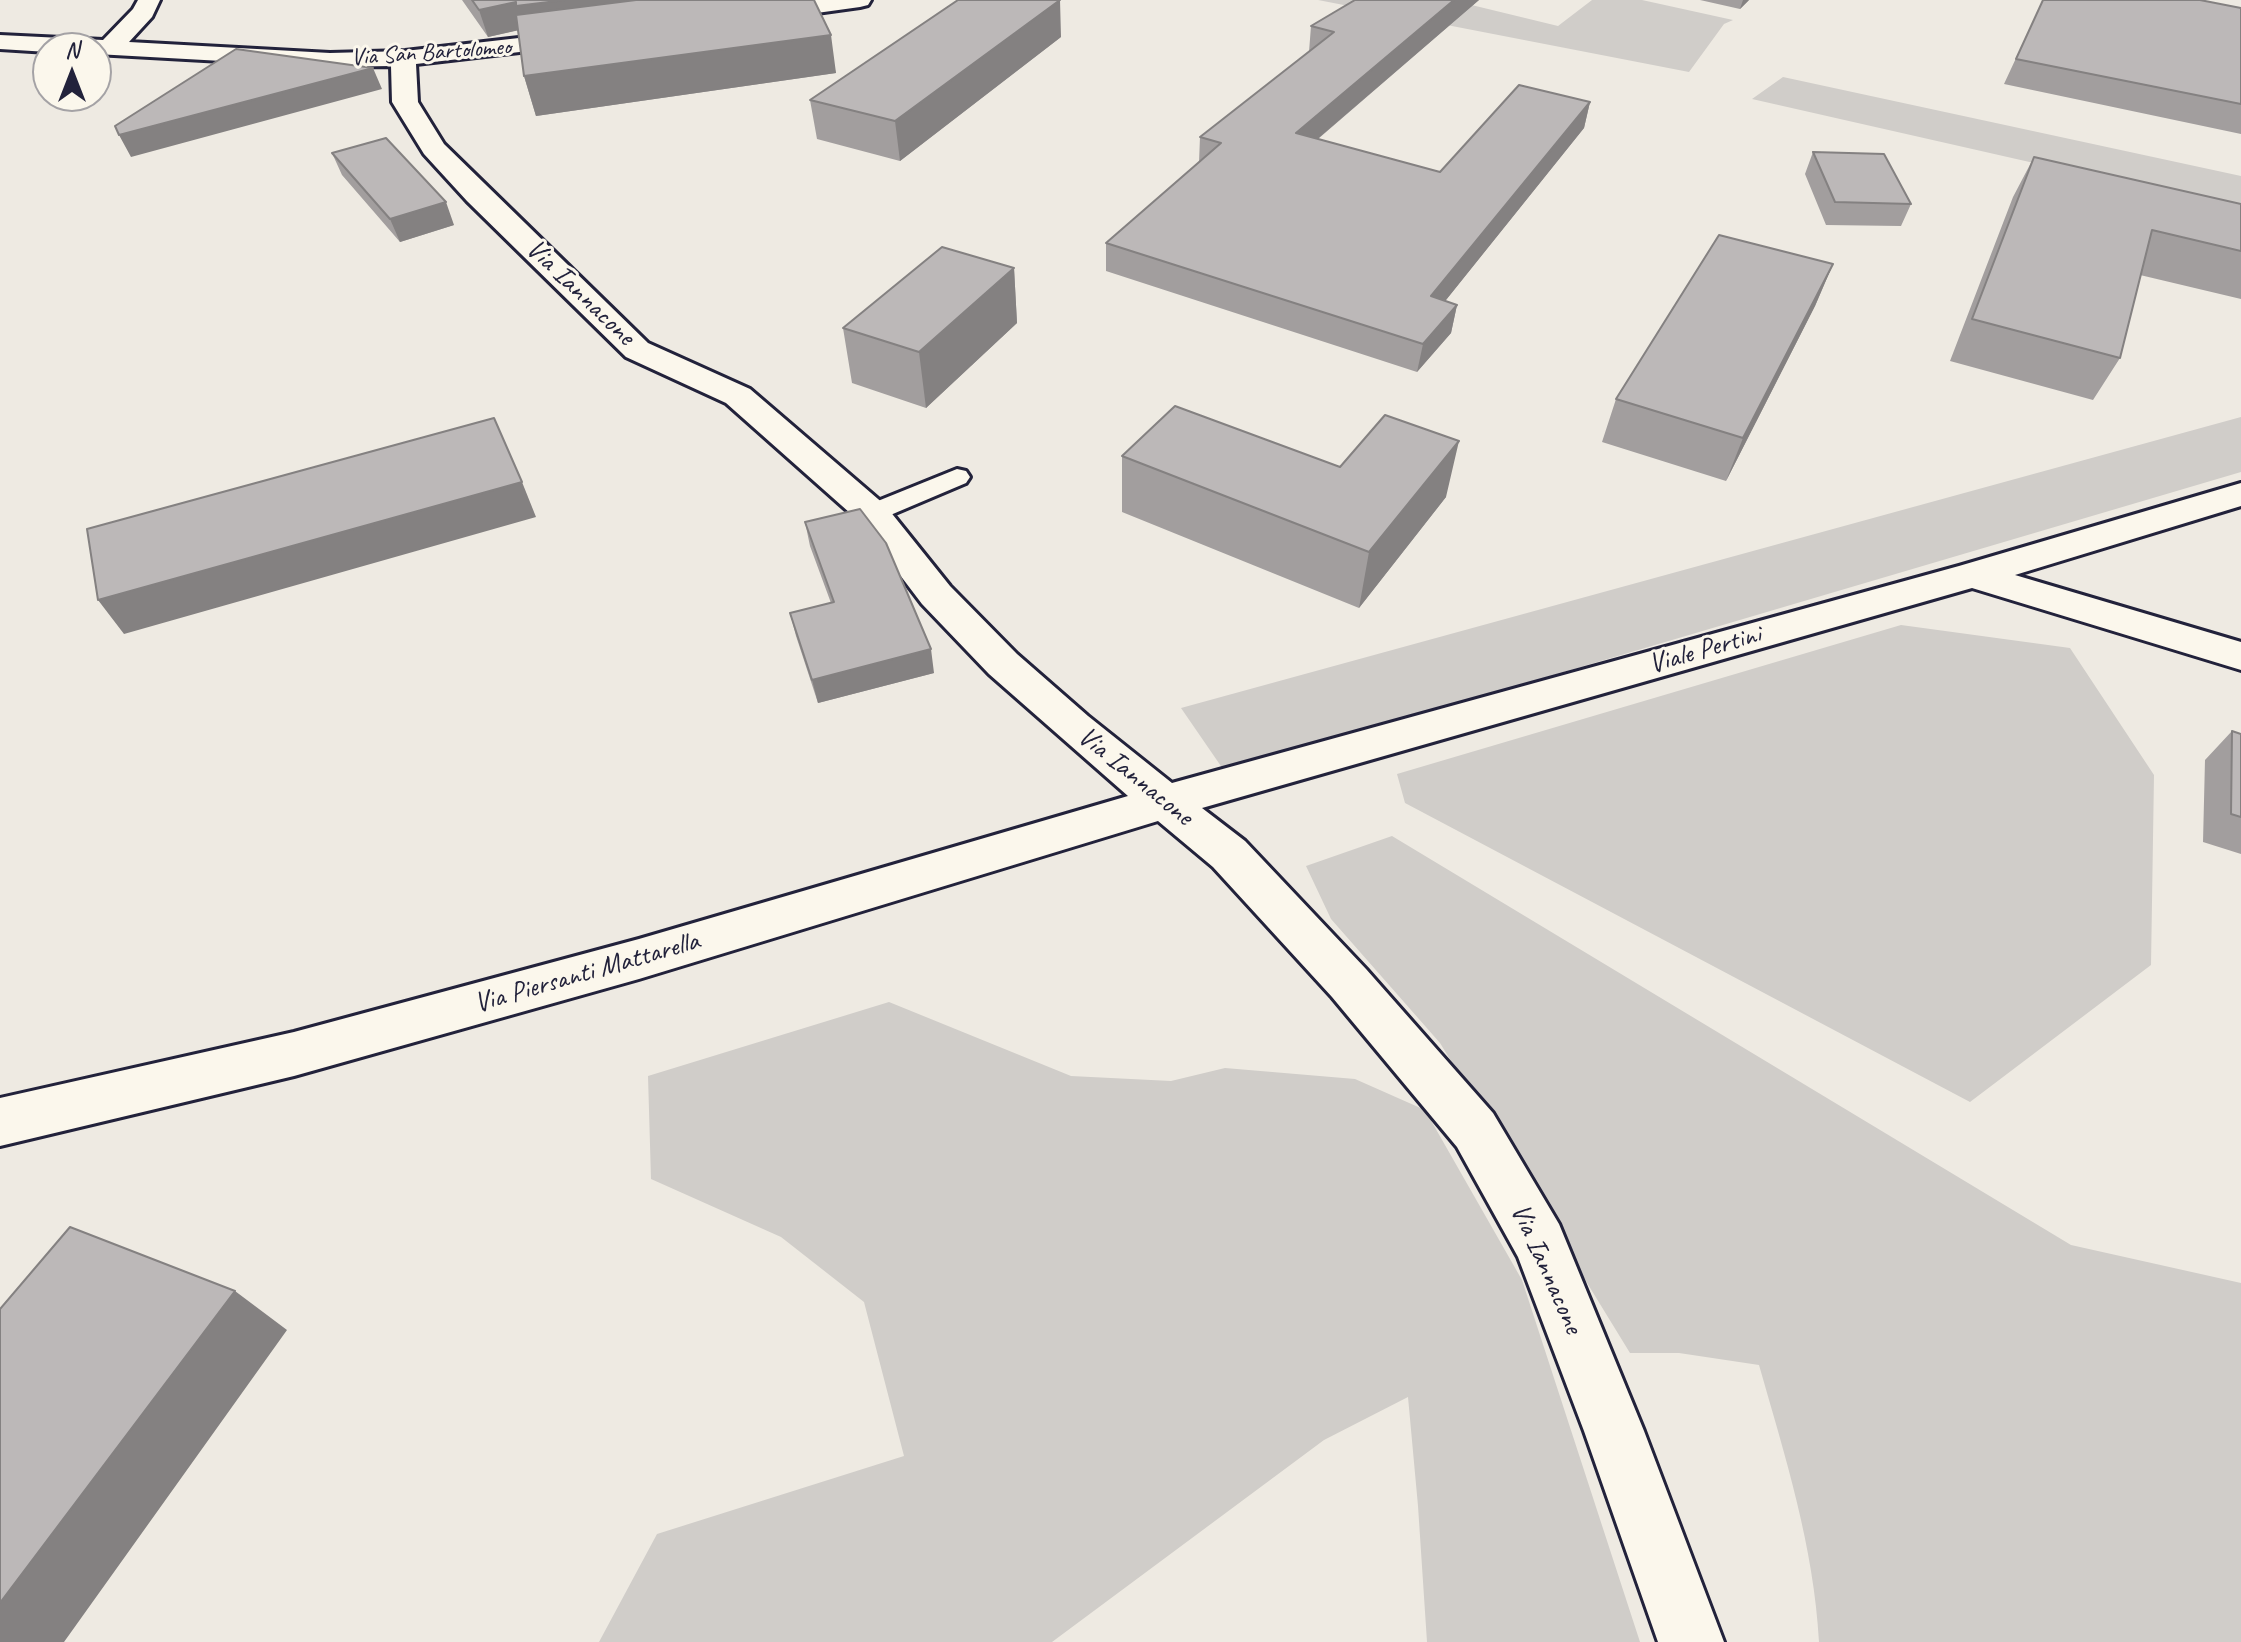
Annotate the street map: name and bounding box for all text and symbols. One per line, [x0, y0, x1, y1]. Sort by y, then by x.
north arrow [32, 32, 112, 112]
street label: Via San Bartolomeo [350, 33, 512, 73]
text: N [65, 36, 79, 64]
street label: Via Iannacone [518, 233, 642, 353]
street label: Viale Pertini [1645, 618, 1765, 682]
street label: Via Iannacone [1071, 720, 1199, 834]
street label: Via Piersanti Mattarella [471, 925, 703, 1021]
street label: Via Iannacone [1502, 1199, 1590, 1339]

